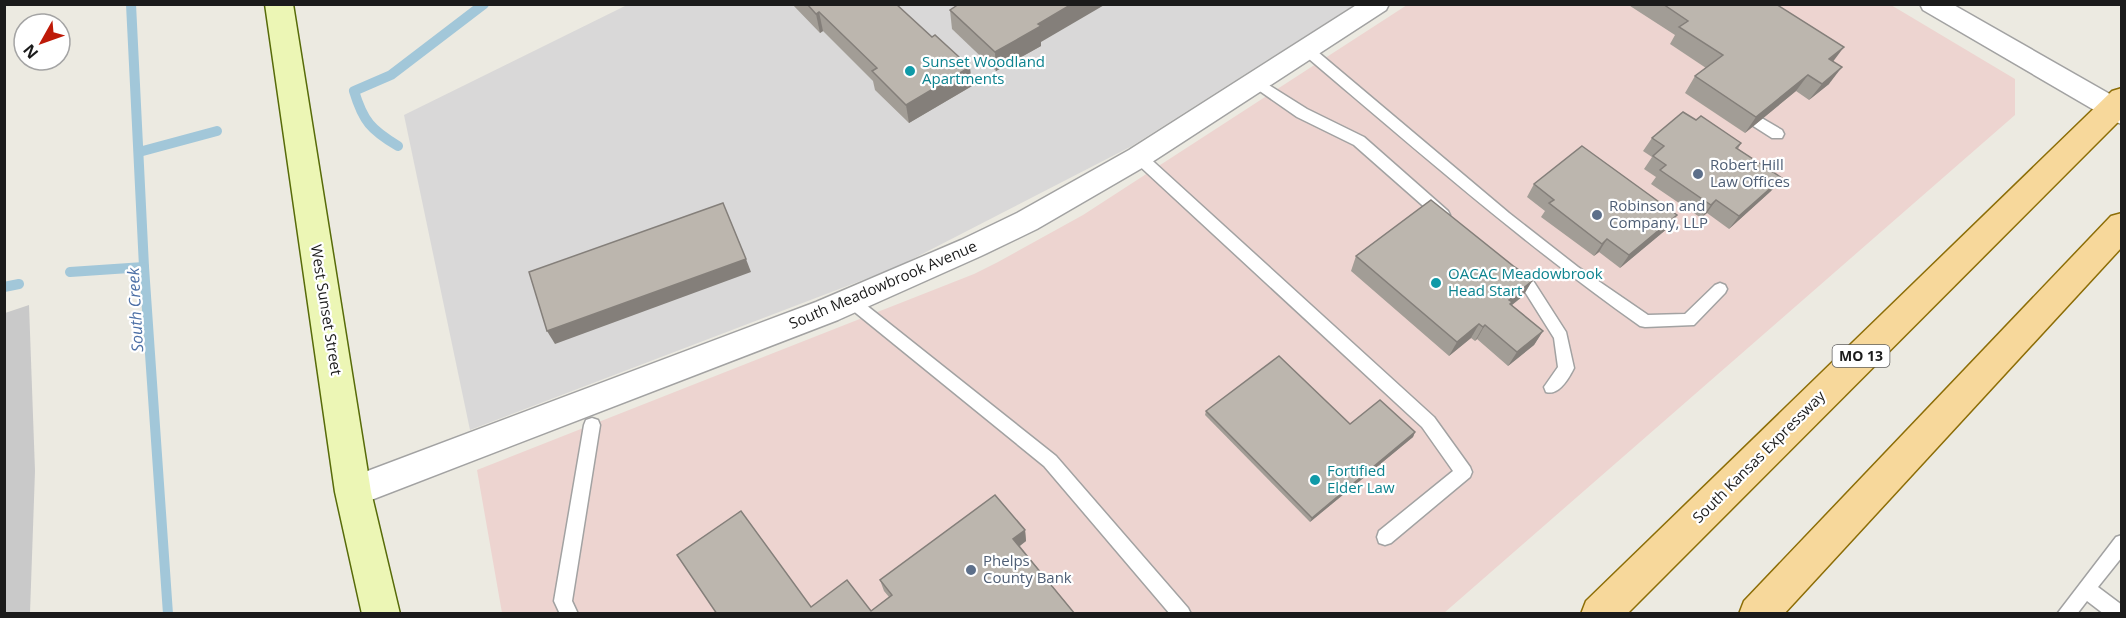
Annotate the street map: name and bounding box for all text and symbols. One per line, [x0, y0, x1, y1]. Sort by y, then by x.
north arrow [12, 12, 72, 72]
text: N [18, 40, 43, 64]
place label: Sunset Woodland Apartments [922, 51, 1045, 88]
marker: Sunset Woodland Apartments [903, 64, 917, 78]
place label: Robert Hill Law Offices [1710, 154, 1790, 191]
marker: Robert Hill Law Offices [1691, 167, 1705, 181]
place label: Robinson and Company, LLP [1609, 195, 1708, 232]
marker: Robinson and Company, LLP [1590, 208, 1604, 222]
street label: South Meadowbrook Avenue [786, 235, 980, 333]
street label: West Sunset Street [307, 243, 347, 377]
place label: OACAC Meadowbrook Head Start [1448, 263, 1603, 300]
water label: South Creek [122, 266, 148, 353]
marker: OACAC Meadowbrook Head Start [1429, 276, 1443, 290]
road number: MO 13 [1832, 345, 1890, 367]
street label: South Kansas Expressway [1688, 385, 1829, 527]
place label: Fortified Elder Law [1327, 460, 1395, 497]
marker: Fortified Elder Law [1308, 473, 1322, 487]
place label: Phelps County Bank [983, 550, 1072, 587]
marker: Phelps County Bank [964, 563, 978, 577]

